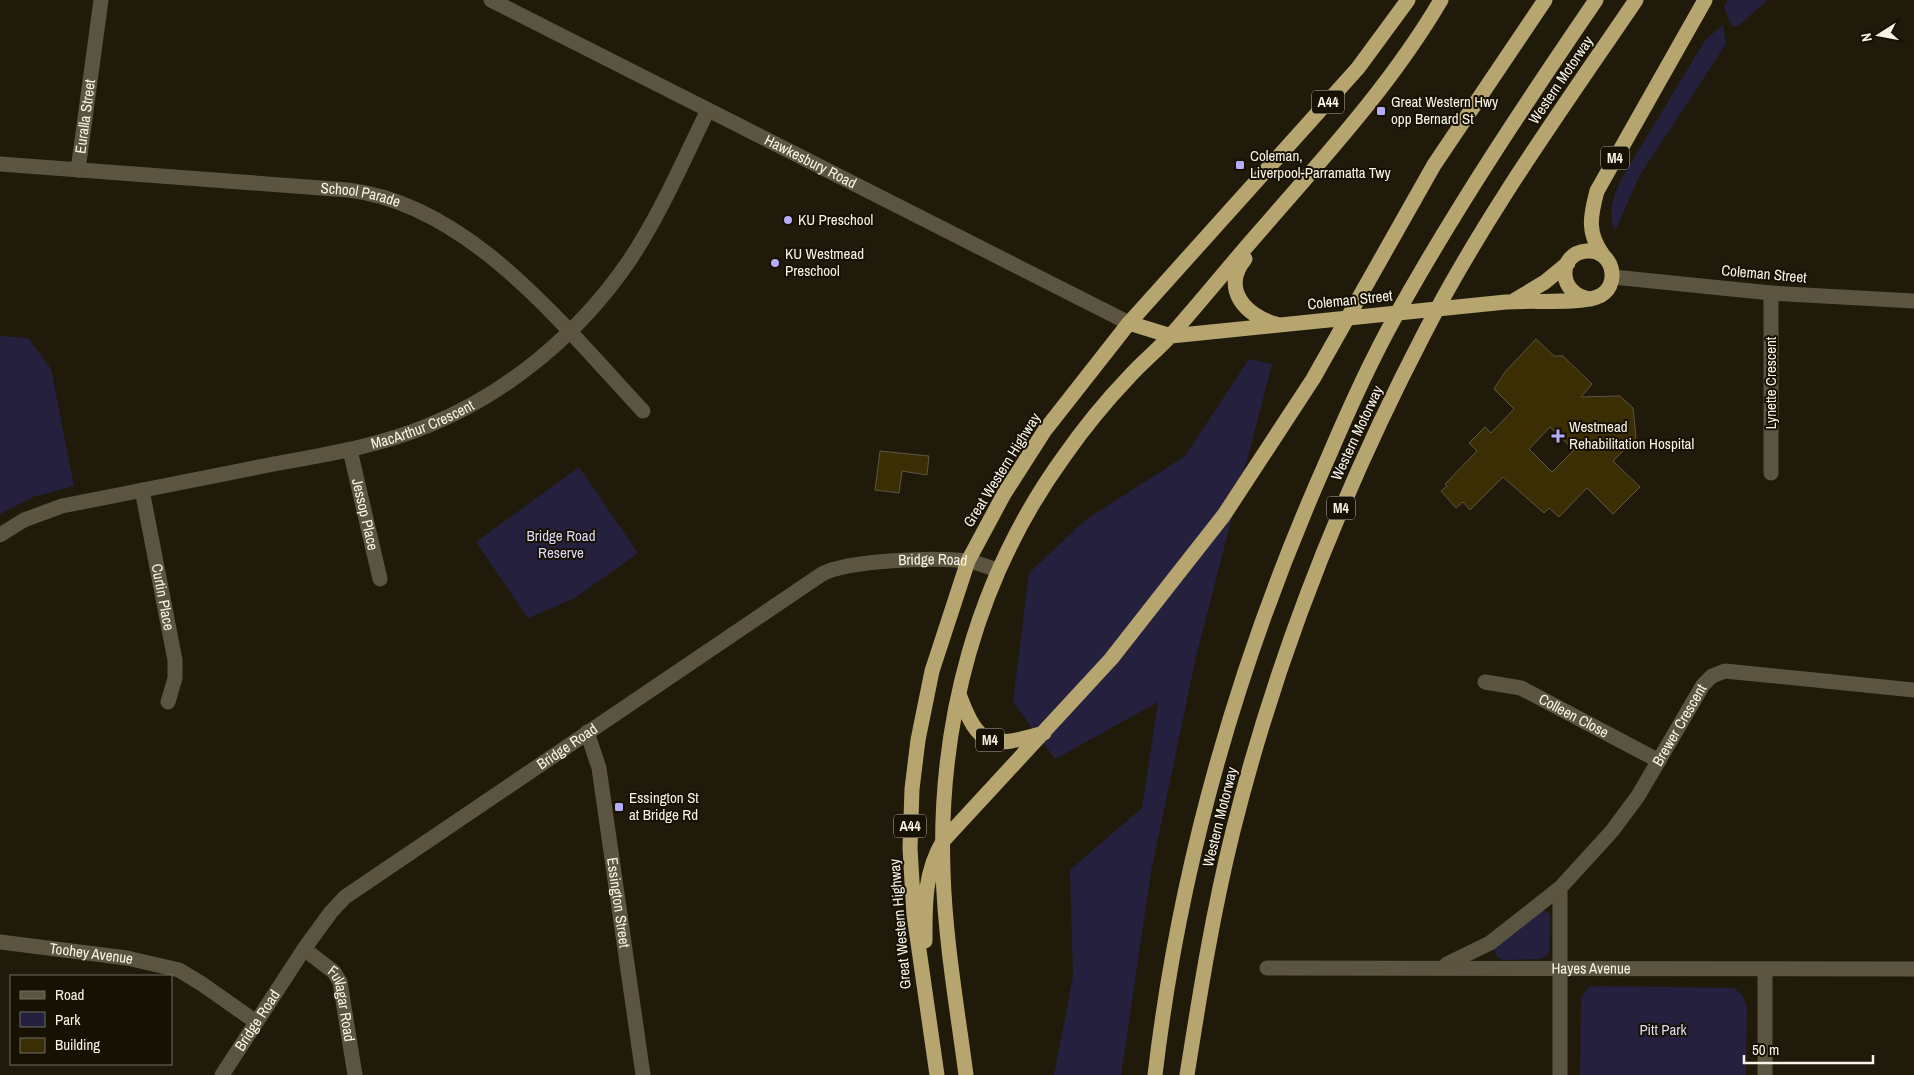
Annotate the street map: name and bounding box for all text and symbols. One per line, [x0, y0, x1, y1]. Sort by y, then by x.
north arrow [1854, 10, 1904, 60]
street label: Western Motorway [1523, 31, 1598, 128]
text: N [1857, 32, 1876, 43]
street label: Euralla Street [69, 77, 100, 155]
road number: A44 [1312, 90, 1344, 114]
place label: Great Western Hwy opp Bernard St [1391, 91, 1499, 129]
marker: Great Western Hwy opp Bernard St [1375, 105, 1387, 117]
street label: Hawkesbury Road [761, 129, 860, 193]
place label: Coleman, Liverpool-Parramatta Twy [1250, 145, 1391, 183]
road number: M4 [1601, 146, 1629, 170]
marker: Coleman, Liverpool-Parramatta Twy [1234, 159, 1246, 171]
street label: School Parade [320, 177, 404, 212]
place label: KU Preschool [798, 209, 873, 230]
marker: KU Preschool [782, 214, 794, 226]
place label: KU Westmead Preschool [785, 243, 864, 281]
marker: KU Westmead Preschool [769, 257, 781, 269]
street label: Coleman Street [1721, 259, 1808, 288]
street label: Coleman Street [1306, 285, 1394, 314]
street label: Lynette Crescent [1760, 336, 1781, 429]
street label: Western Motorway [1325, 381, 1388, 484]
street label: MacArthur Crescent [368, 394, 478, 454]
street label: Great Western Highway [958, 408, 1046, 531]
place label: Westmead Rehabilitation Hospital [1569, 416, 1694, 454]
marker: Westmead Rehabilitation Hospital [1551, 429, 1565, 443]
street label: Jessop Place [347, 476, 384, 552]
road number: M4 [1327, 496, 1355, 520]
park label: Bridge Road Reserve [526, 525, 596, 563]
street label: Bridge Road [898, 548, 968, 571]
street label: Curtin Place [146, 562, 180, 632]
street label: Brewer Crescent [1647, 679, 1712, 770]
street label: Colleen Close [1535, 688, 1613, 743]
street label: Bridge Road [532, 718, 601, 774]
road number: M4 [976, 728, 1004, 752]
street label: Western Motorway [1197, 764, 1242, 869]
place label: Essington St at Bridge Rd [629, 787, 699, 825]
marker: Essington St at Bridge Rd [613, 801, 625, 813]
road number: A44 [894, 814, 926, 838]
street label: Essington Street [602, 856, 636, 950]
street label: Great Western Highway [883, 857, 916, 990]
street label: Toohey Avenue [48, 937, 135, 969]
street label: Hayes Avenue [1551, 957, 1631, 979]
street label: Fullagar Road [324, 960, 360, 1043]
legend [10, 975, 172, 1065]
text: Road [55, 984, 84, 1005]
street label: Bridge Road [229, 986, 285, 1055]
text: Park [55, 1009, 81, 1030]
park label: Pitt Park [1639, 1019, 1687, 1040]
scale bar [1744, 1032, 1873, 1064]
text: Building [55, 1034, 100, 1055]
text: 50 m [1752, 1039, 1779, 1060]

